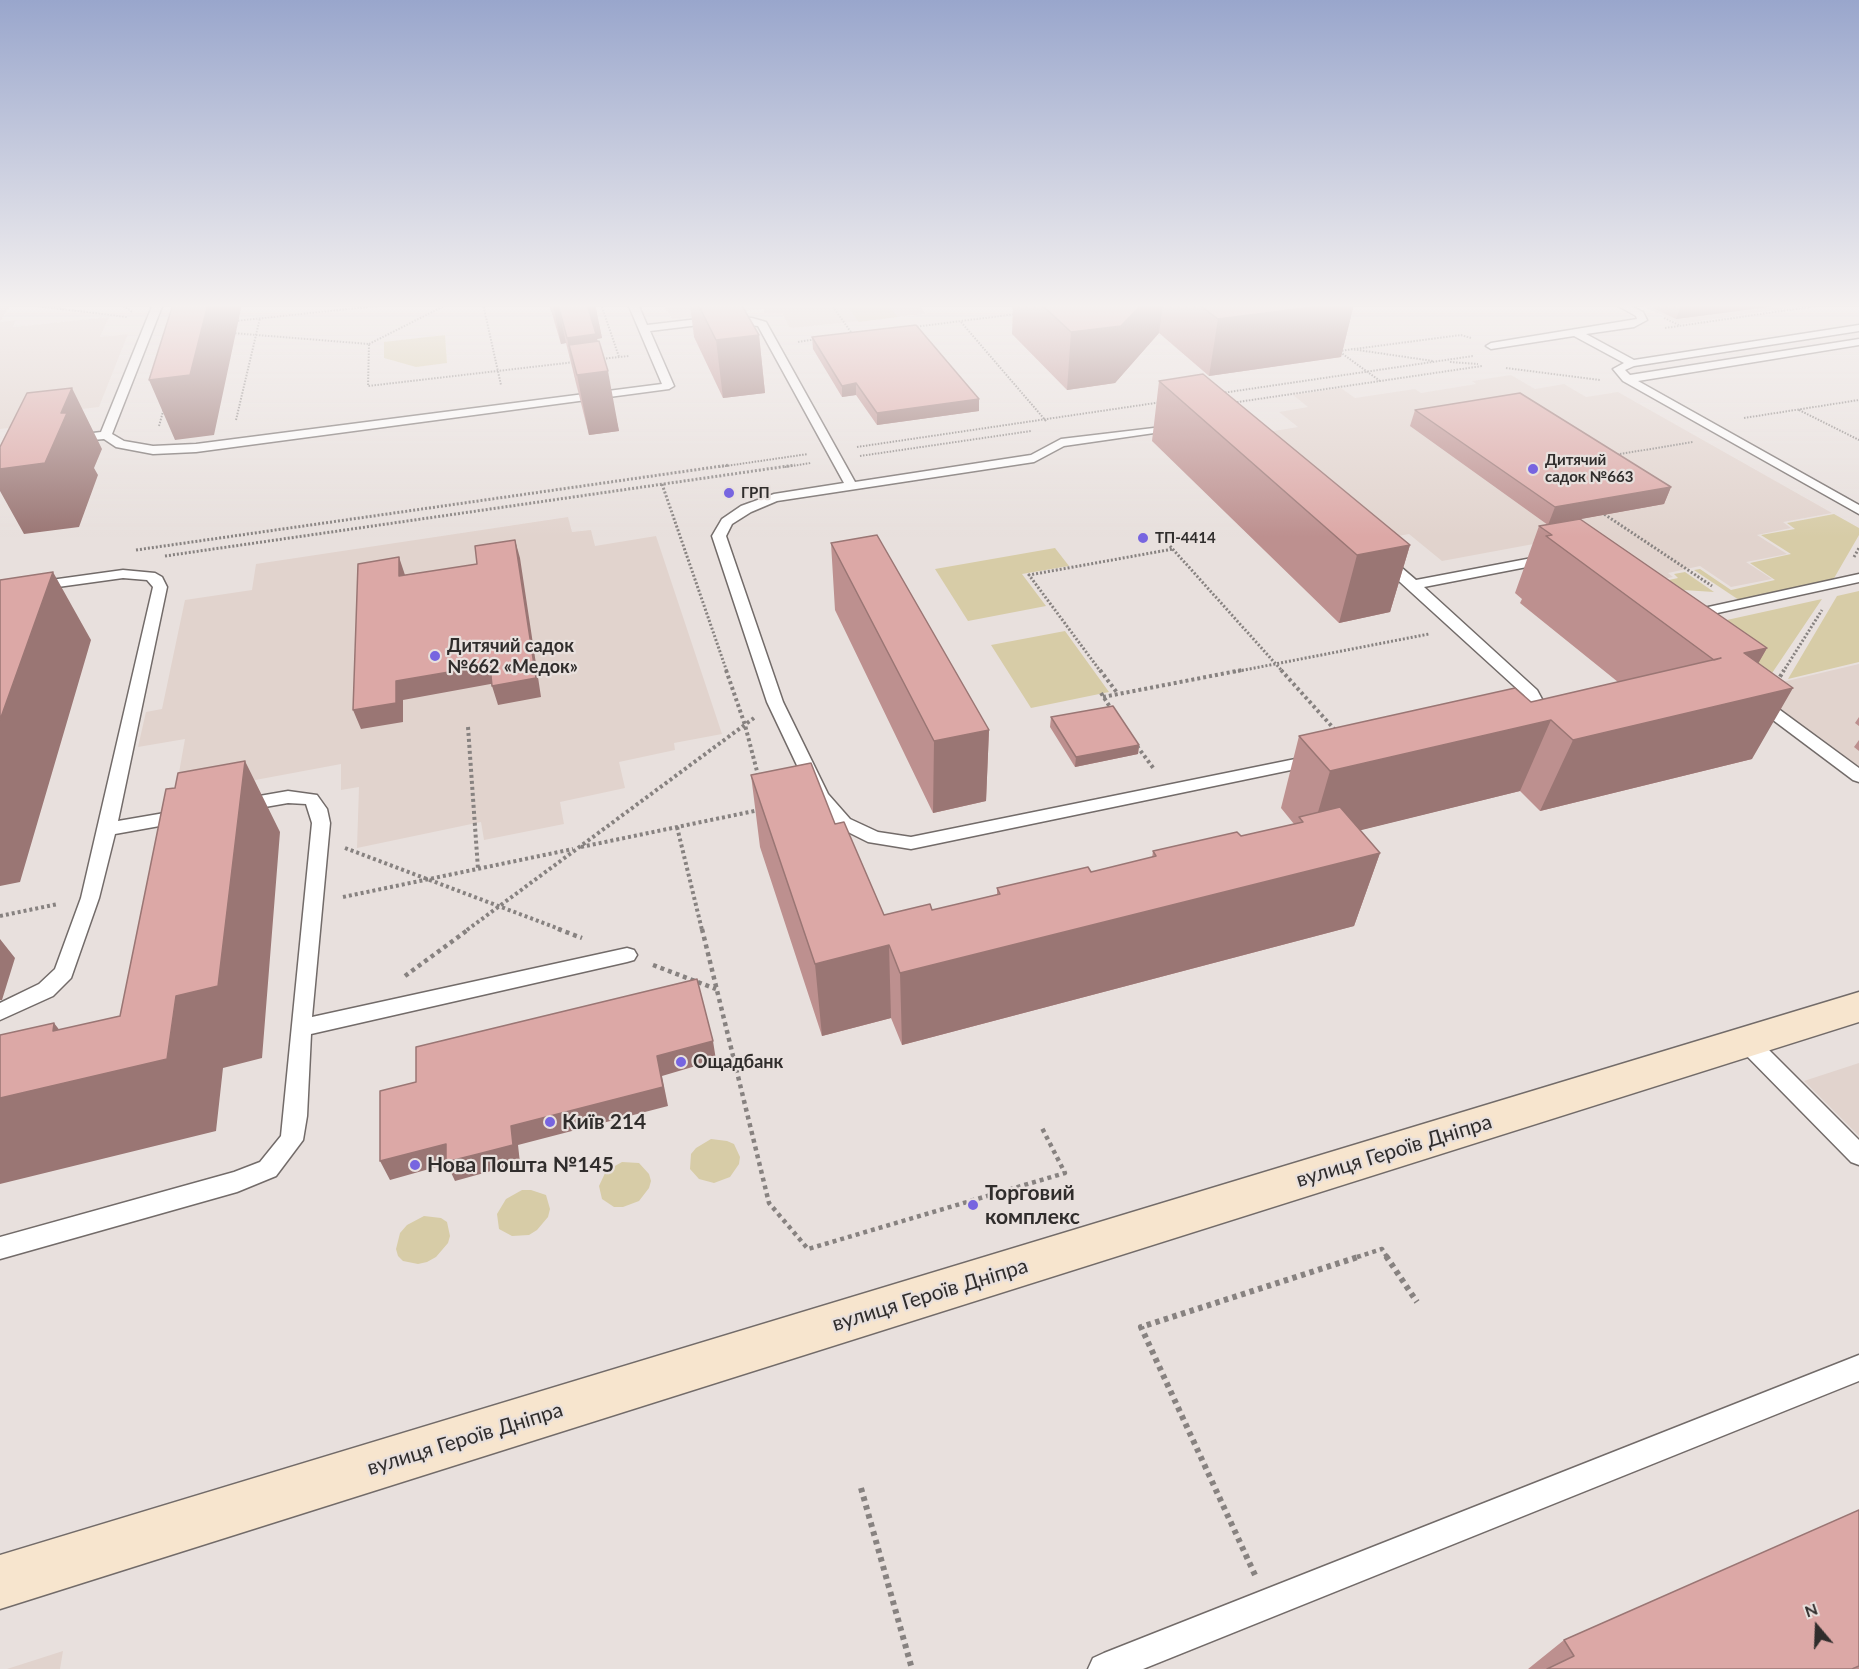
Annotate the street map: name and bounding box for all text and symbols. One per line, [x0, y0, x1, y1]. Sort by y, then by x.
place label: Дитячий садок №663 [1545, 451, 1633, 486]
marker: Дитячий садок №663 [1526, 462, 1540, 476]
place label: ГРП [741, 484, 770, 502]
marker: ГРП [722, 486, 736, 500]
place label: ТП-4414 [1155, 529, 1216, 547]
marker: ТП-4414 [1136, 531, 1150, 545]
place label: Дитячий садок №662 «Медок» [447, 635, 578, 678]
marker: Дитячий садок №662 «Медок» [428, 649, 442, 663]
place label: Ощадбанк [693, 1051, 783, 1073]
marker: Ощадбанк [674, 1055, 688, 1069]
place label: Київ 214 [562, 1109, 646, 1135]
street label: вулиця Героїв Дніпра [1293, 1109, 1495, 1193]
marker: Київ 214 [543, 1115, 557, 1129]
place label: Нова Пошта №145 [427, 1152, 614, 1178]
marker: Нова Пошта №145 [408, 1158, 422, 1172]
place label: Торговий комплекс [985, 1180, 1080, 1230]
marker: Торговий комплекс [966, 1198, 980, 1212]
street label: вулиця Героїв Дніпра [829, 1253, 1031, 1337]
street label: вулиця Героїв Дніпра [364, 1397, 566, 1481]
north arrow [1787, 1597, 1847, 1657]
text: N [1802, 1599, 1820, 1620]

